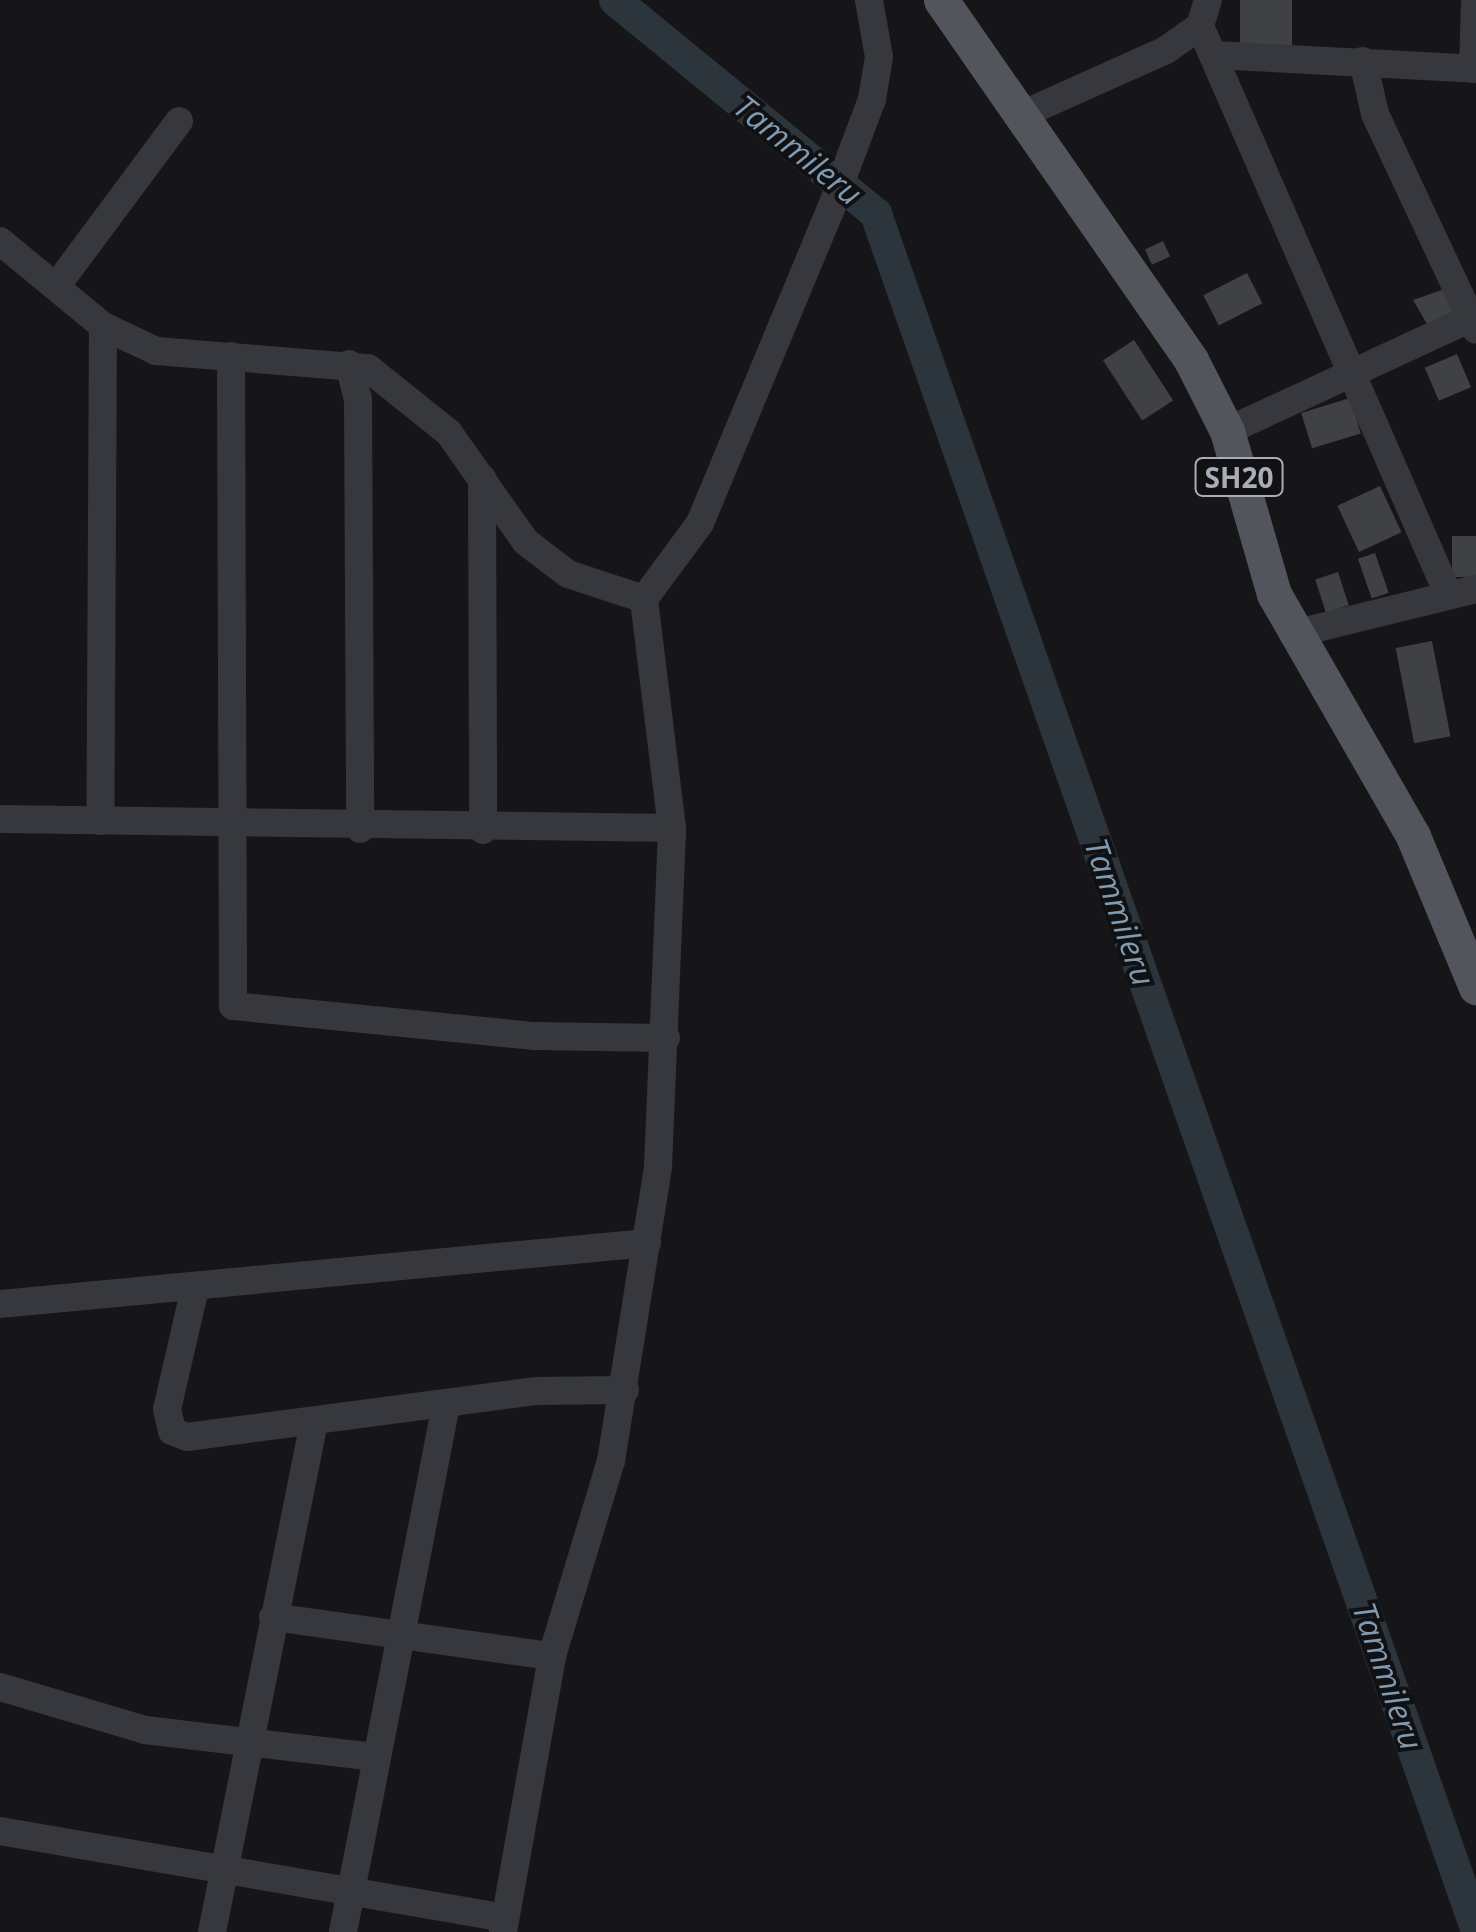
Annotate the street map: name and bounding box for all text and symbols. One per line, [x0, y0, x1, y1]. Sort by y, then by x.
water label: Tammileru [726, 87, 870, 213]
road number: SH20 [1194, 454, 1284, 500]
water label: Tammileru [1077, 833, 1163, 991]
water label: Tammileru [1345, 1597, 1431, 1755]

